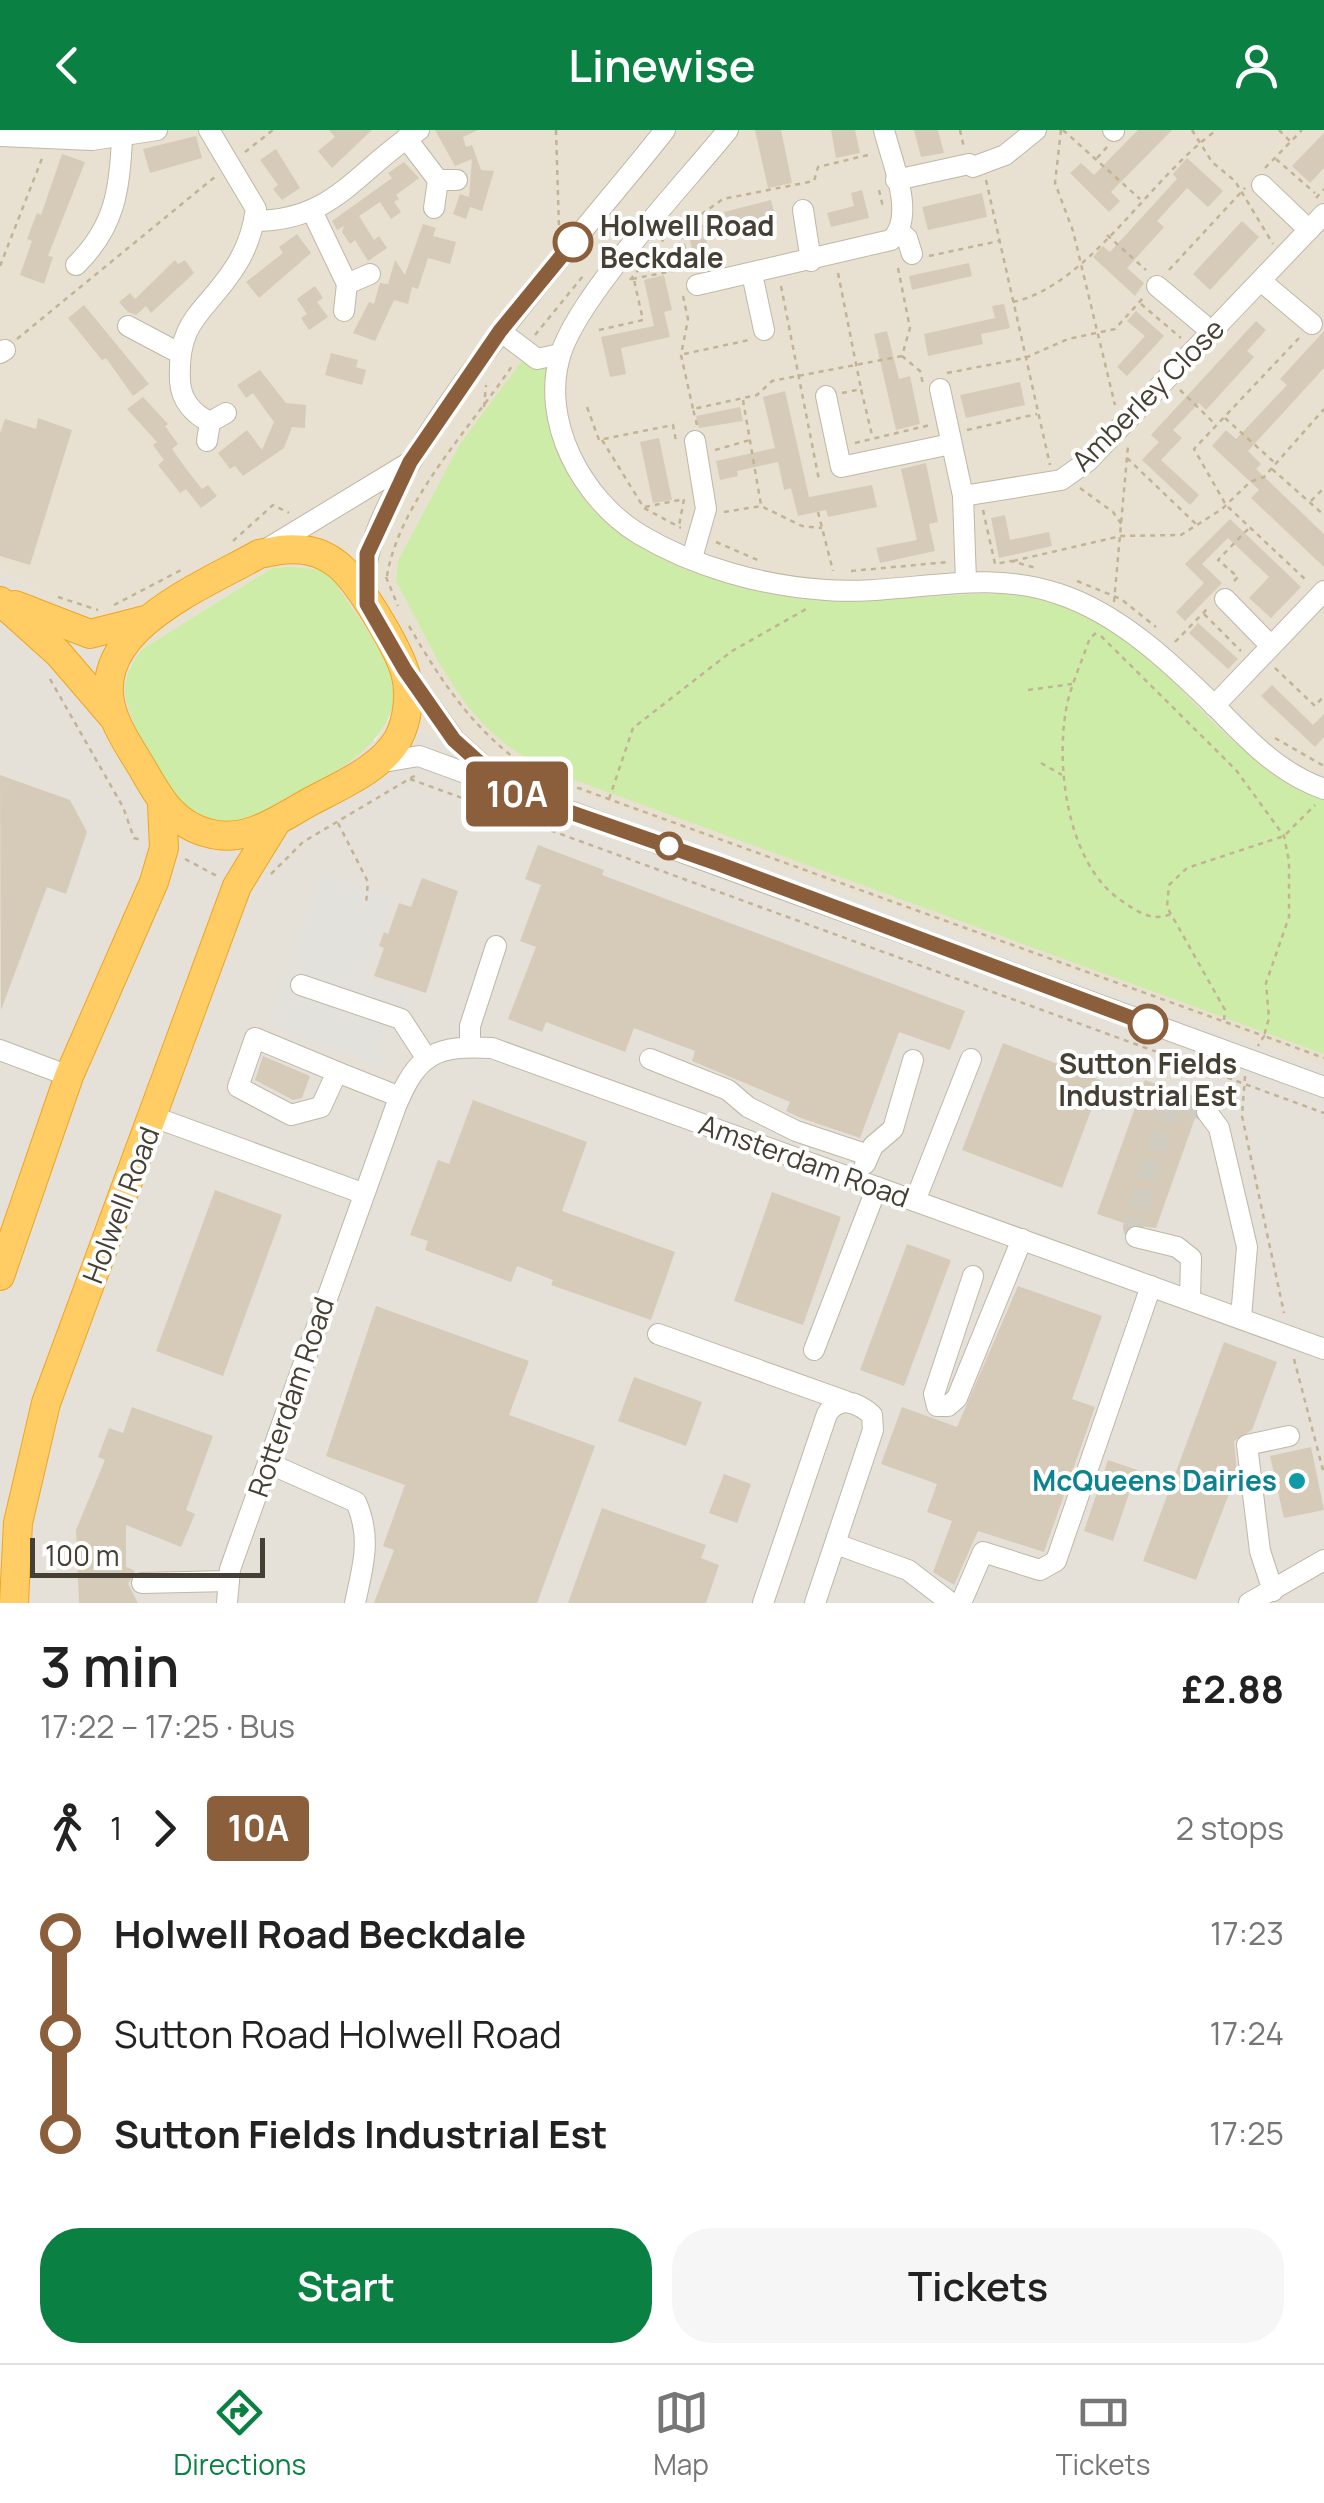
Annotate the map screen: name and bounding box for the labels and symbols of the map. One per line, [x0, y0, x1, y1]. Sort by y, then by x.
place label: Holwell Road Beckdale [600, 206, 775, 276]
marker: Holwell Road Beckdale [554, 223, 592, 261]
street label: Amberley Close [1063, 310, 1232, 479]
line badge: 10A [460, 762, 574, 826]
unlabelled marker [656, 833, 682, 859]
marker: Sutton Fields Industrial Est [1129, 1005, 1167, 1043]
place label: Sutton Fields Industrial Est [1058, 1044, 1238, 1114]
street label: Amsterdam Road [694, 1104, 915, 1216]
street label: Holwell Road [73, 1121, 167, 1288]
street label: Rotterdam Road [238, 1292, 342, 1502]
place label: McQueens Dairies [1032, 1461, 1277, 1499]
marker: McQueens Dairies [1286, 1470, 1308, 1492]
scale bar [30, 1533, 265, 1578]

